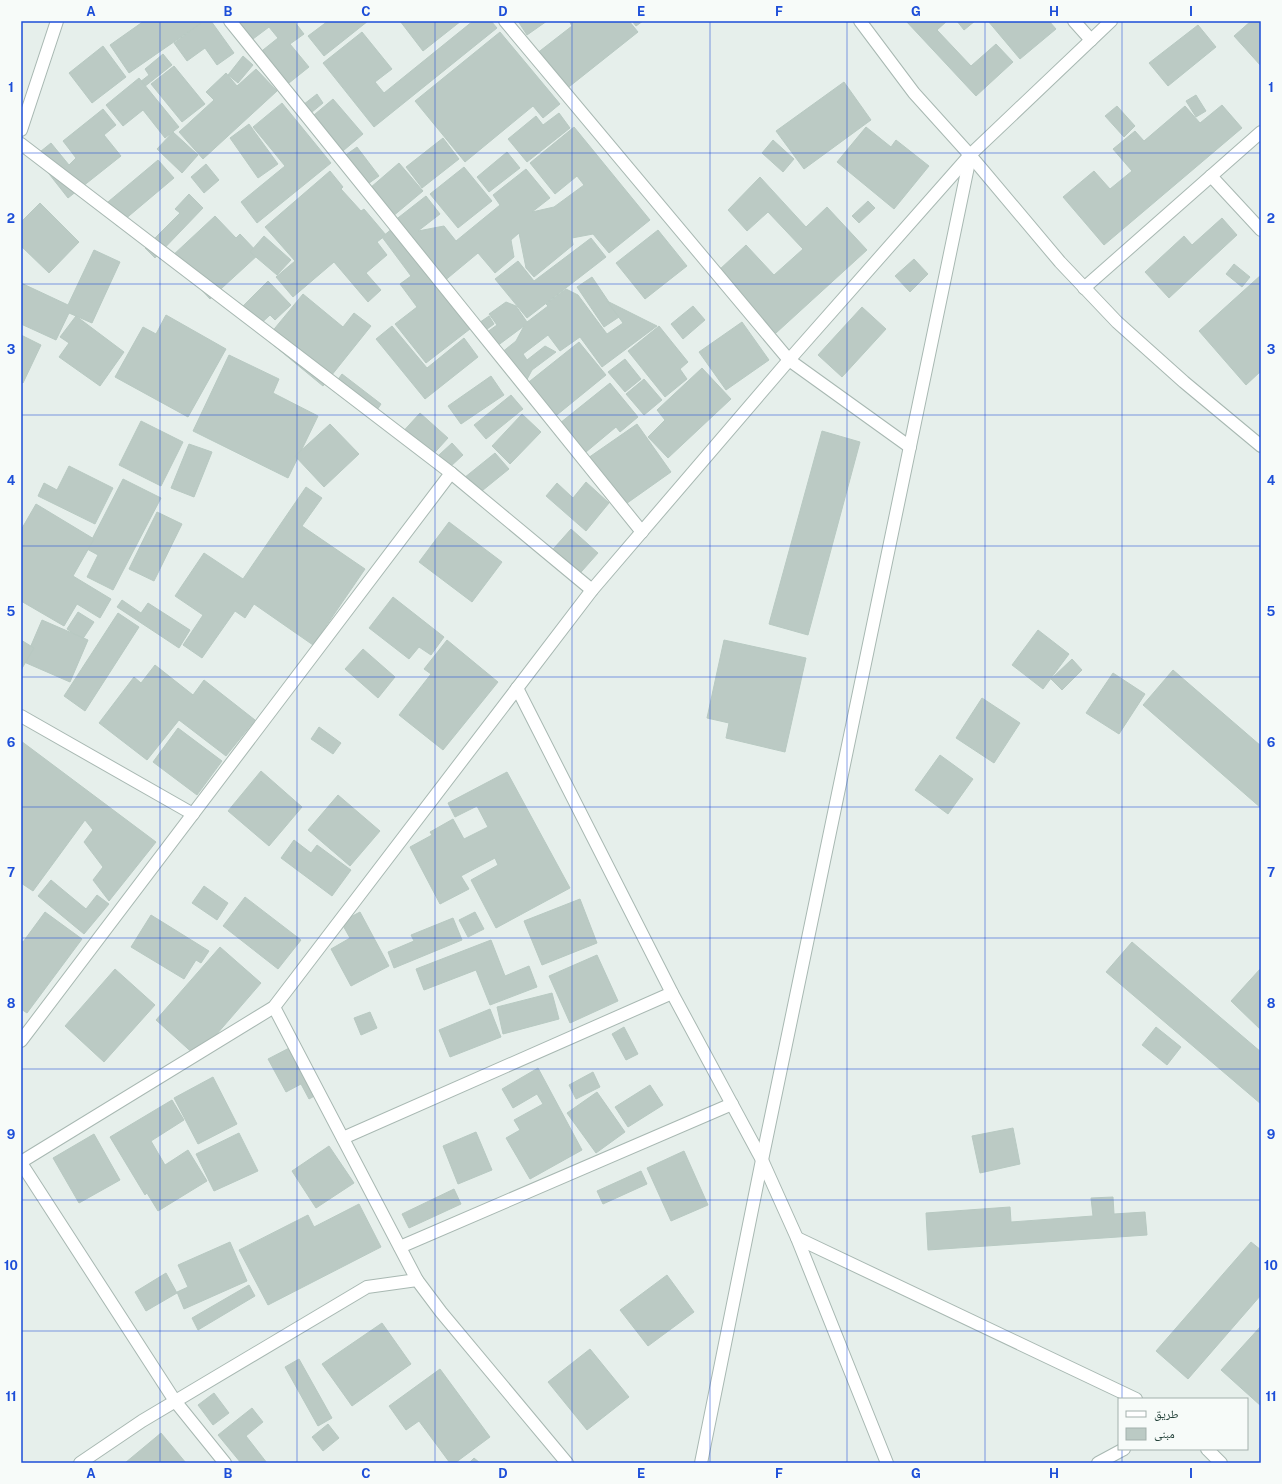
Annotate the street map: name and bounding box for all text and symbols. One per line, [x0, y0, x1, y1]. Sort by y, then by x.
text: A [86, 4, 96, 19]
text: B [224, 4, 233, 19]
text: C [361, 4, 371, 19]
text: D [498, 4, 508, 19]
text: E [637, 4, 645, 19]
text: F [775, 4, 783, 19]
text: G [911, 4, 921, 19]
text: H [1049, 4, 1059, 19]
text: I [1189, 4, 1193, 19]
text: 1 [8, 80, 14, 95]
text: 1 [1268, 80, 1274, 95]
text: 2 [7, 211, 15, 226]
text: 2 [1267, 211, 1275, 226]
text: 3 [7, 342, 16, 357]
text: 3 [1267, 342, 1276, 357]
text: 4 [7, 473, 16, 488]
text: 4 [1267, 473, 1276, 488]
text: 5 [7, 604, 16, 619]
text: 5 [1267, 604, 1276, 619]
text: 6 [7, 735, 16, 750]
text: 6 [1267, 735, 1276, 750]
text: 7 [7, 865, 15, 880]
text: 7 [1267, 865, 1275, 880]
text: 8 [7, 996, 16, 1011]
text: 8 [1267, 996, 1276, 1011]
text: 9 [7, 1127, 15, 1142]
text: 9 [1267, 1127, 1275, 1142]
text: 10 [4, 1258, 18, 1273]
text: 10 [1264, 1258, 1278, 1273]
text: 11 [5, 1389, 17, 1404]
text: 11 [1265, 1389, 1277, 1404]
legend [1118, 1398, 1248, 1450]
text: طريق [1154, 1407, 1179, 1421]
text: مبنى [1154, 1427, 1175, 1441]
text: A [86, 1466, 96, 1481]
text: B [224, 1466, 233, 1481]
text: C [361, 1466, 371, 1481]
text: D [498, 1466, 508, 1481]
text: E [637, 1466, 645, 1481]
text: F [775, 1466, 783, 1481]
text: G [911, 1466, 921, 1481]
text: H [1049, 1466, 1059, 1481]
text: I [1189, 1466, 1193, 1481]

